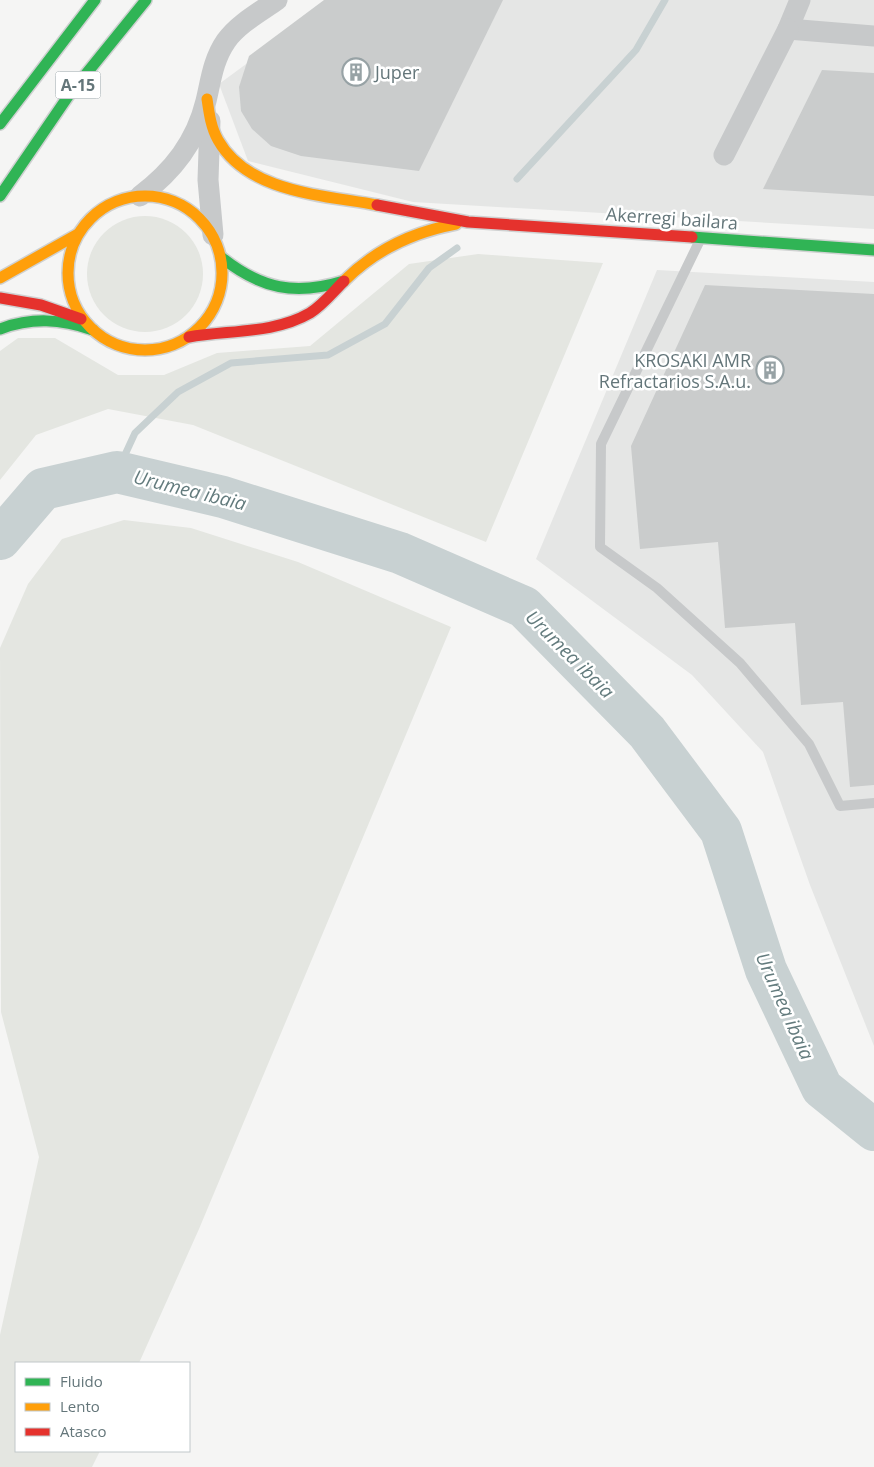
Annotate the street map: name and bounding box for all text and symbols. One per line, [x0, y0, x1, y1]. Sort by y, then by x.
building icon: Juper [341, 57, 371, 87]
place label: Juper [373, 60, 420, 84]
road number: A-15 [56, 72, 100, 98]
street label: Akerregi bailara [605, 201, 739, 235]
place label: KROSAKI AMR Refractarios S.A.u. [599, 348, 751, 393]
building icon: KROSAKI AMR Refractarios S.A.u. [755, 355, 785, 385]
water label: Urumea ibaia [131, 463, 249, 517]
water label: Urumea ibaia [520, 604, 620, 704]
water label: Urumea ibaia [750, 948, 820, 1064]
legend [15, 1362, 190, 1452]
text: Fluido [60, 1371, 103, 1391]
text: Lento [60, 1396, 100, 1416]
text: Atasco [60, 1421, 107, 1441]

